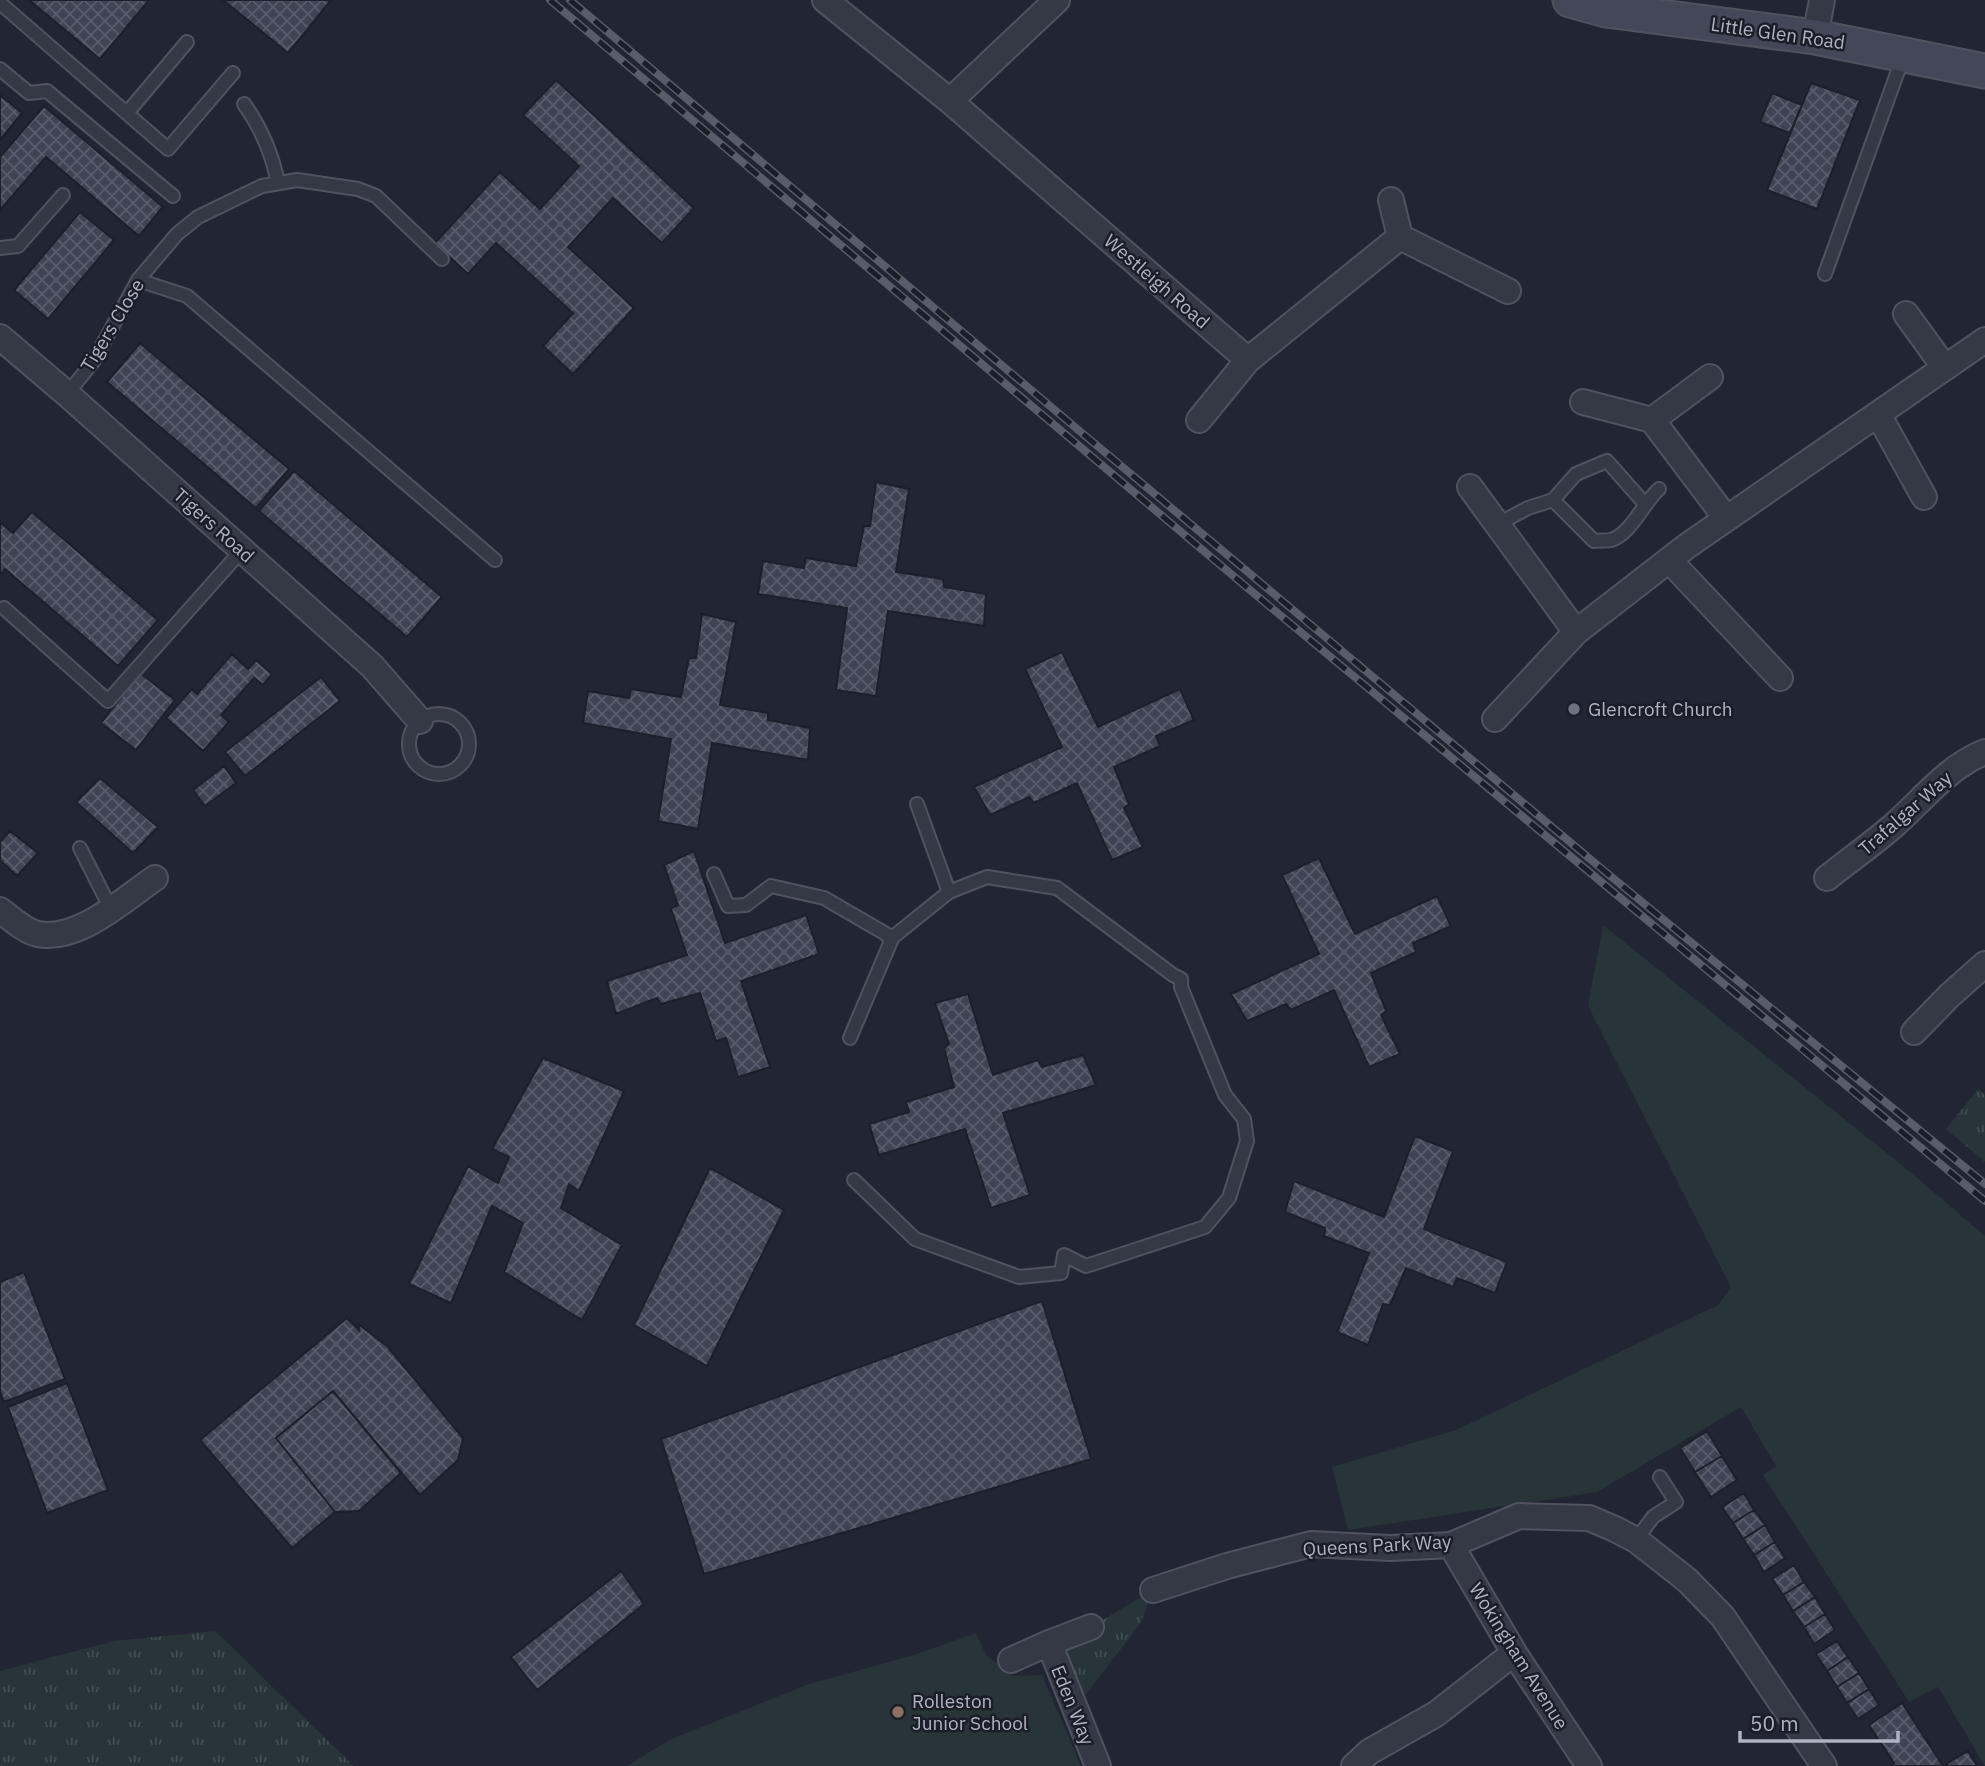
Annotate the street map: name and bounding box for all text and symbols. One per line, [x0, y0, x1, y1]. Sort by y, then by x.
street label: Little Glen Road [1709, 12, 1847, 54]
street label: Westleigh Road [1099, 229, 1215, 333]
street label: Tigers Close [75, 274, 149, 376]
street label: Tigers Road [169, 483, 259, 567]
place label: Glencroft Church [1588, 697, 1732, 721]
marker: Glencroft Church [1566, 701, 1582, 717]
street label: Trafalgar Way [1853, 765, 1957, 860]
street label: Queens Park Way [1302, 1529, 1452, 1561]
street label: Wokingham Avenue [1464, 1578, 1574, 1734]
street label: Eden Way [1046, 1662, 1100, 1749]
place label: Rolleston Junior School [912, 1689, 1028, 1735]
scale bar [1740, 1700, 1898, 1744]
marker: Rolleston Junior School [890, 1704, 906, 1720]
text: 50 m [1750, 1709, 1799, 1737]

